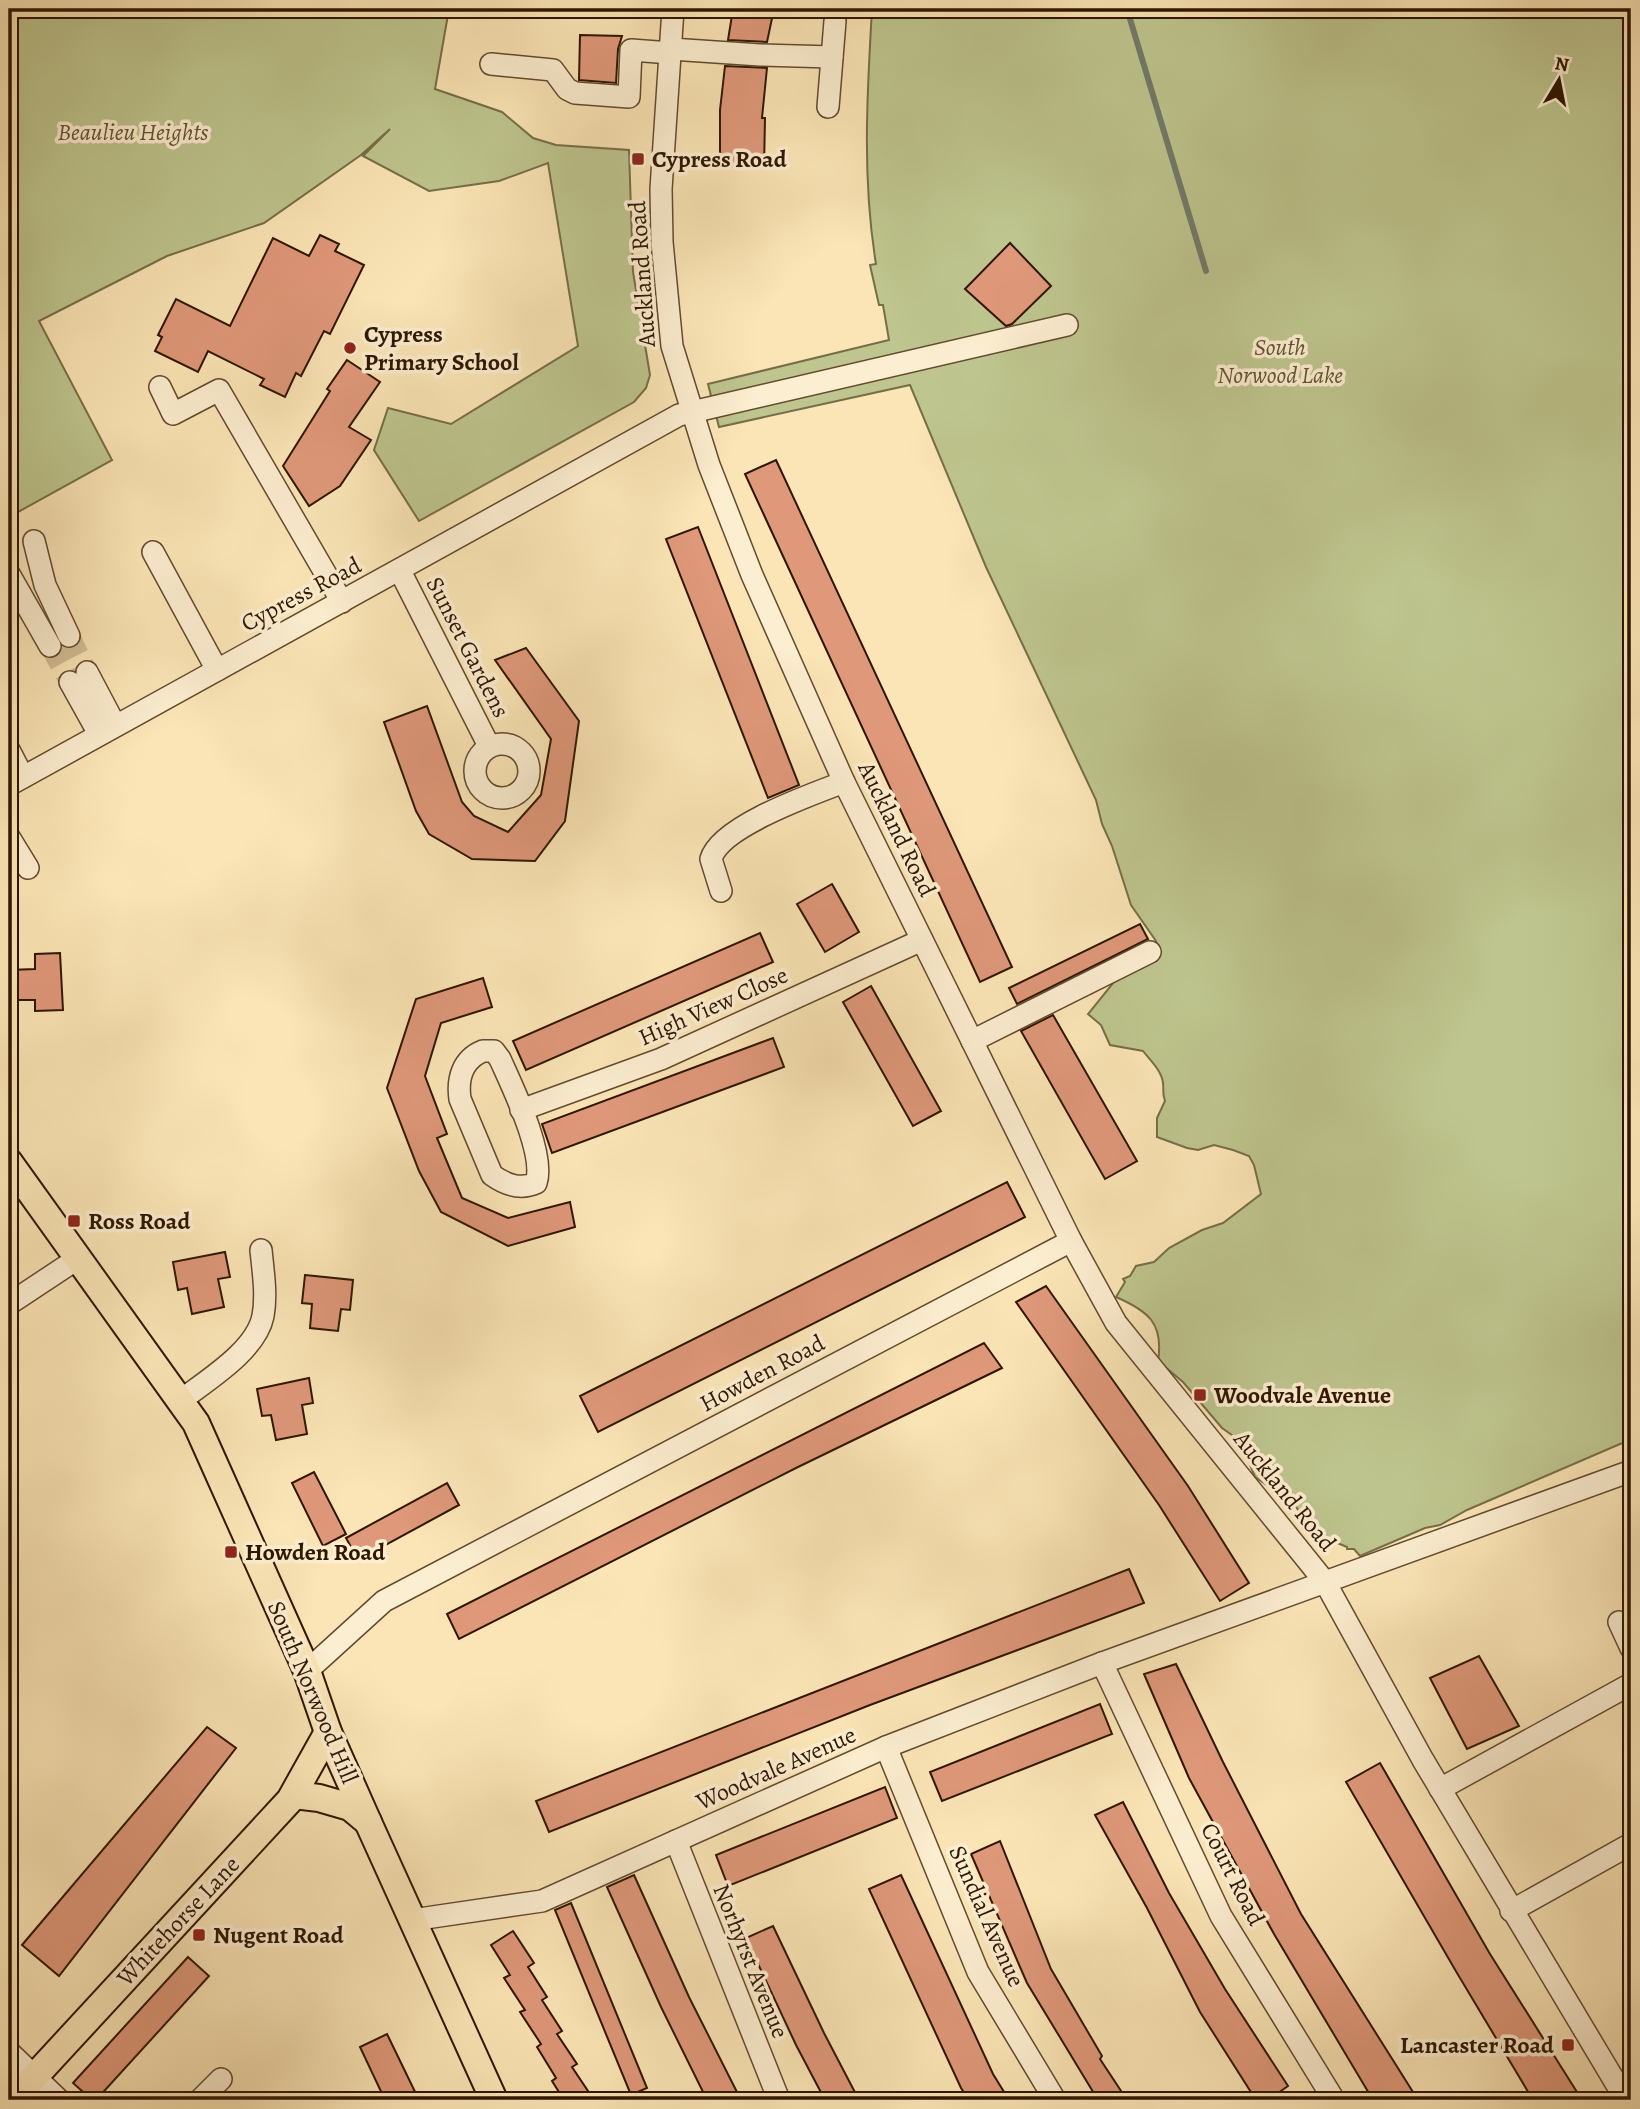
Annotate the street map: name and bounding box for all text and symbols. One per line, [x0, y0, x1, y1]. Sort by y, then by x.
north arrow [1524, 46, 1594, 116]
text: N [1553, 50, 1571, 78]
park label: Beaulieu Heights [58, 116, 208, 148]
place label: Cypress Road [652, 143, 787, 175]
marker: Cypress Road [630, 151, 646, 167]
street label: Auckland Road [621, 200, 663, 349]
place label: Cypress Primary School [364, 318, 519, 378]
park label: South Norwood Lake [1217, 331, 1343, 391]
marker: Cypress Primary School [342, 340, 358, 356]
street label: Cypress Road [235, 549, 367, 639]
street label: Sunset Gardens [419, 571, 517, 723]
street label: Auckland Road [850, 755, 944, 902]
street label: High View Close [633, 959, 793, 1053]
place label: Ross Road [88, 1205, 190, 1237]
marker: Ross Road [66, 1213, 82, 1229]
street label: Howden Road [694, 1327, 830, 1419]
place label: Woodvale Avenue [1213, 1379, 1391, 1411]
marker: Woodvale Avenue [1192, 1387, 1208, 1403]
street label: Auckland Road [1226, 1423, 1344, 1558]
place label: Howden Road [245, 1536, 385, 1568]
marker: Howden Road [223, 1544, 239, 1560]
street label: South Norwood Hill [260, 1596, 366, 1788]
street label: Woodvale Avenue [690, 1718, 861, 1818]
street label: Court Road [1193, 1817, 1273, 1931]
street label: Sundial Avenue [942, 1840, 1032, 1992]
street label: Whitehorse Lane [109, 1849, 247, 1994]
street label: Norhyrst Avenue [705, 1879, 797, 2043]
place label: Nugent Road [213, 1919, 344, 1951]
marker: Nugent Road [191, 1927, 207, 1943]
place label: Lancaster Road [1400, 2029, 1554, 2061]
marker: Lancaster Road [1560, 2037, 1576, 2053]

